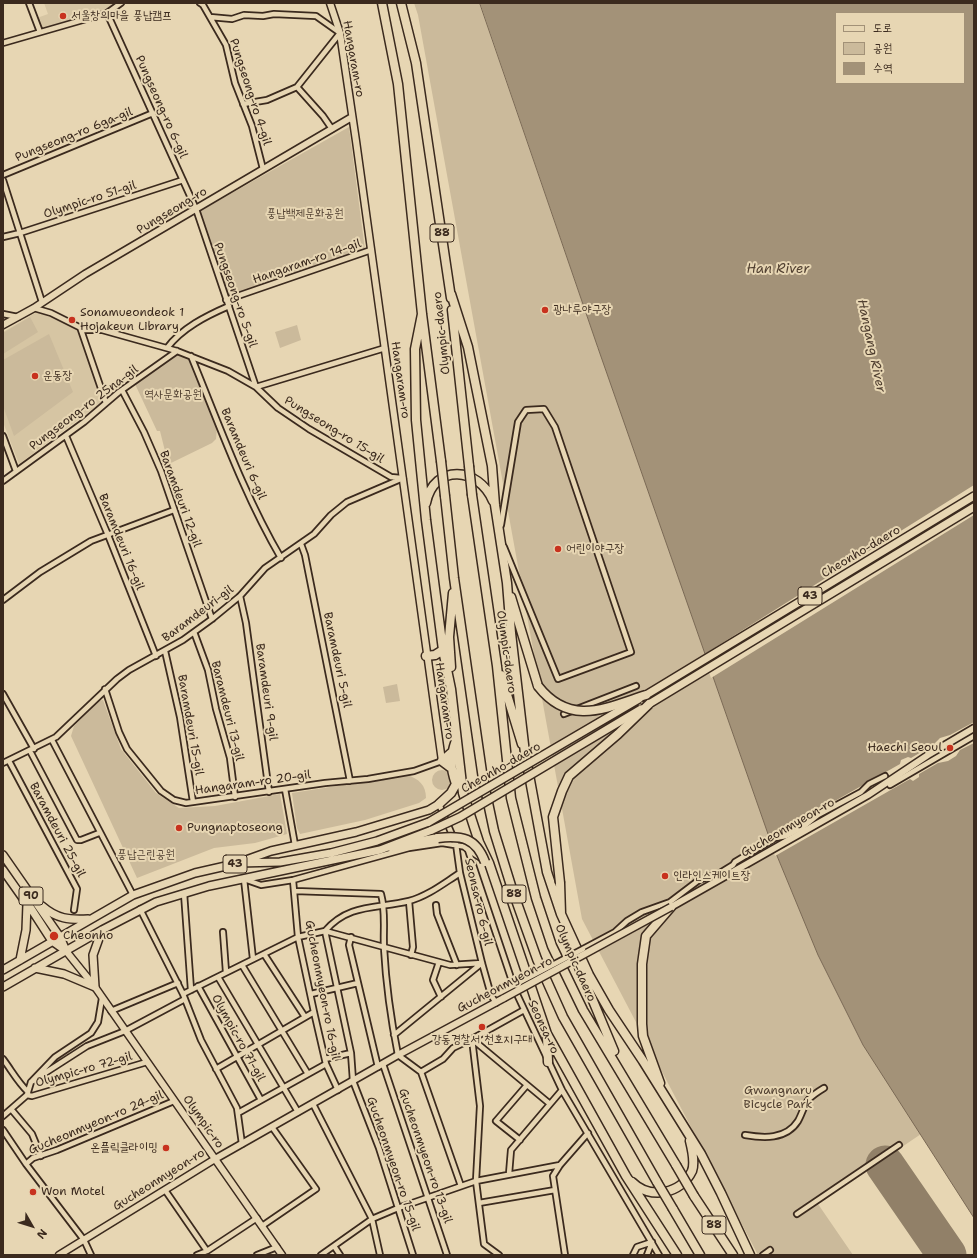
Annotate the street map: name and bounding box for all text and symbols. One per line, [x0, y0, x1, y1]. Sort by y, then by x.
place label: 서울창의마을 풍납캠프 [71, 9, 172, 23]
marker: 서울창의마을 풍납캠프 [58, 11, 68, 21]
legend [835, 12, 965, 84]
street label: Hangaram-ro [339, 20, 367, 98]
text: 도로 [873, 20, 892, 36]
street label: Pungseong-ro 4-gil [226, 37, 274, 147]
text: 공원 [873, 40, 892, 56]
street label: Pungseong-ro 6-gil [132, 53, 190, 161]
text: 수역 [873, 60, 892, 76]
street label: Pungseong-ro 6ga-gil [13, 105, 135, 165]
street label: Olympic-ro 51-gil [42, 178, 138, 222]
street label: Pungseong-ro [134, 184, 210, 238]
park label: 풍납백제문화공원 [266, 207, 344, 221]
road number: 88 [430, 224, 454, 242]
street label: Hangaram-ro 14-gil [251, 237, 363, 287]
street label: Pungseong-ro 5-gil [210, 241, 260, 349]
water label: Han River [747, 262, 809, 278]
street label: Olympic-daero [430, 291, 454, 375]
water label: Hangang River [854, 298, 888, 394]
place label: 광나루야구장 [553, 303, 611, 317]
marker: 광나루야구장 [540, 305, 550, 315]
place label: Sonamueondeok 1 Hojakeun Library [80, 306, 184, 334]
marker: Sonamueondeok 1 Hojakeun Library [67, 315, 77, 325]
street label: Hangaram-ro [387, 341, 413, 419]
street label: Pungseong-ro 25na-gil [27, 362, 141, 454]
place label: 운동장 [43, 369, 72, 383]
marker: 운동장 [30, 371, 40, 381]
park label: 역사문화공원 [144, 388, 202, 402]
street label: Pungseong-ro 15-gil [281, 393, 387, 467]
street label: Baramdeuri 6-gil [217, 406, 269, 502]
street label: Baramdeuri 12-gil [156, 449, 204, 549]
street label: Baramdeuri 16-gil [95, 492, 147, 592]
street label: Cheonho-daero [819, 523, 903, 581]
place label: 어린이야구장 [566, 542, 624, 556]
marker: 어린이야구장 [553, 544, 563, 554]
street label: Baramdeuri-gil [159, 582, 237, 646]
road number: 43 [798, 587, 822, 605]
street label: Olympic-daero [493, 610, 519, 694]
street label: Baramdeuri 5-gil [320, 611, 354, 709]
street label: Baramdeuri 9-gil [252, 642, 280, 742]
street label: Baramdeuri 13-gil [208, 659, 246, 763]
street label: Hangaram-ro [431, 662, 457, 740]
street label: Baramdeuri 15-gil [174, 673, 206, 777]
street label: Cheonho-daero [459, 739, 543, 797]
place label: Haechi Seoul [867, 741, 942, 755]
marker: Haechi Seoul [945, 743, 955, 753]
street label: Hangaram-ro 20-gil [194, 768, 312, 798]
street label: Baramdeuri 25-gil [26, 780, 88, 880]
street label: Gucheonmyeon-ro [739, 795, 837, 861]
place label: Pungnaptoseong [187, 821, 283, 835]
marker: Pungnaptoseong [174, 823, 184, 833]
park label: 풍납근린공원 [117, 848, 175, 862]
road number: 43 [223, 855, 247, 873]
street label: Seonsa-ro 6-gil [461, 857, 495, 947]
place label: 인라인스케이트장 [673, 869, 750, 883]
marker: 인라인스케이트장 [660, 871, 670, 881]
road number: 88 [502, 885, 526, 903]
road number: 90 [19, 887, 43, 905]
street label: Gucheonmyeon-ro 16-gil [301, 919, 343, 1061]
street label: Olympic-daero [551, 922, 599, 1004]
place label: Cheonho [63, 929, 113, 943]
marker: Cheonho [48, 930, 60, 942]
street label: Gucheonmyeon-ro [455, 954, 555, 1016]
street label: Olympic-ro 71-gil [208, 992, 268, 1084]
street label: Seonsa-ro [524, 998, 562, 1056]
marker: 강동경찰서 천호지구대 [477, 1022, 487, 1032]
place label: 강동경찰서 천호지구대 [432, 1033, 532, 1047]
street label: Olympic-ro 72-gil [34, 1049, 134, 1091]
park label: Gwangnaru Bicycle Park [744, 1084, 812, 1112]
street label: Gucheonmyeon-ro 13-gil [395, 1087, 455, 1225]
street label: Gucheonmyeon-ro 24-gil [26, 1088, 166, 1158]
street label: Olympic-ro [179, 1093, 227, 1151]
street label: Gucheonmyeon-ro 15-gil [363, 1095, 423, 1233]
place label: 온플릭클라이밍 [90, 1141, 158, 1155]
marker: 온플릭클라이밍 [161, 1143, 171, 1153]
street label: Gucheonmyeon-ro [110, 1146, 208, 1214]
place label: Won Motel [41, 1185, 105, 1199]
marker: Won Motel [28, 1187, 38, 1197]
north arrow [12, 1206, 52, 1246]
road number: 88 [702, 1216, 726, 1234]
text: N [33, 1226, 50, 1242]

